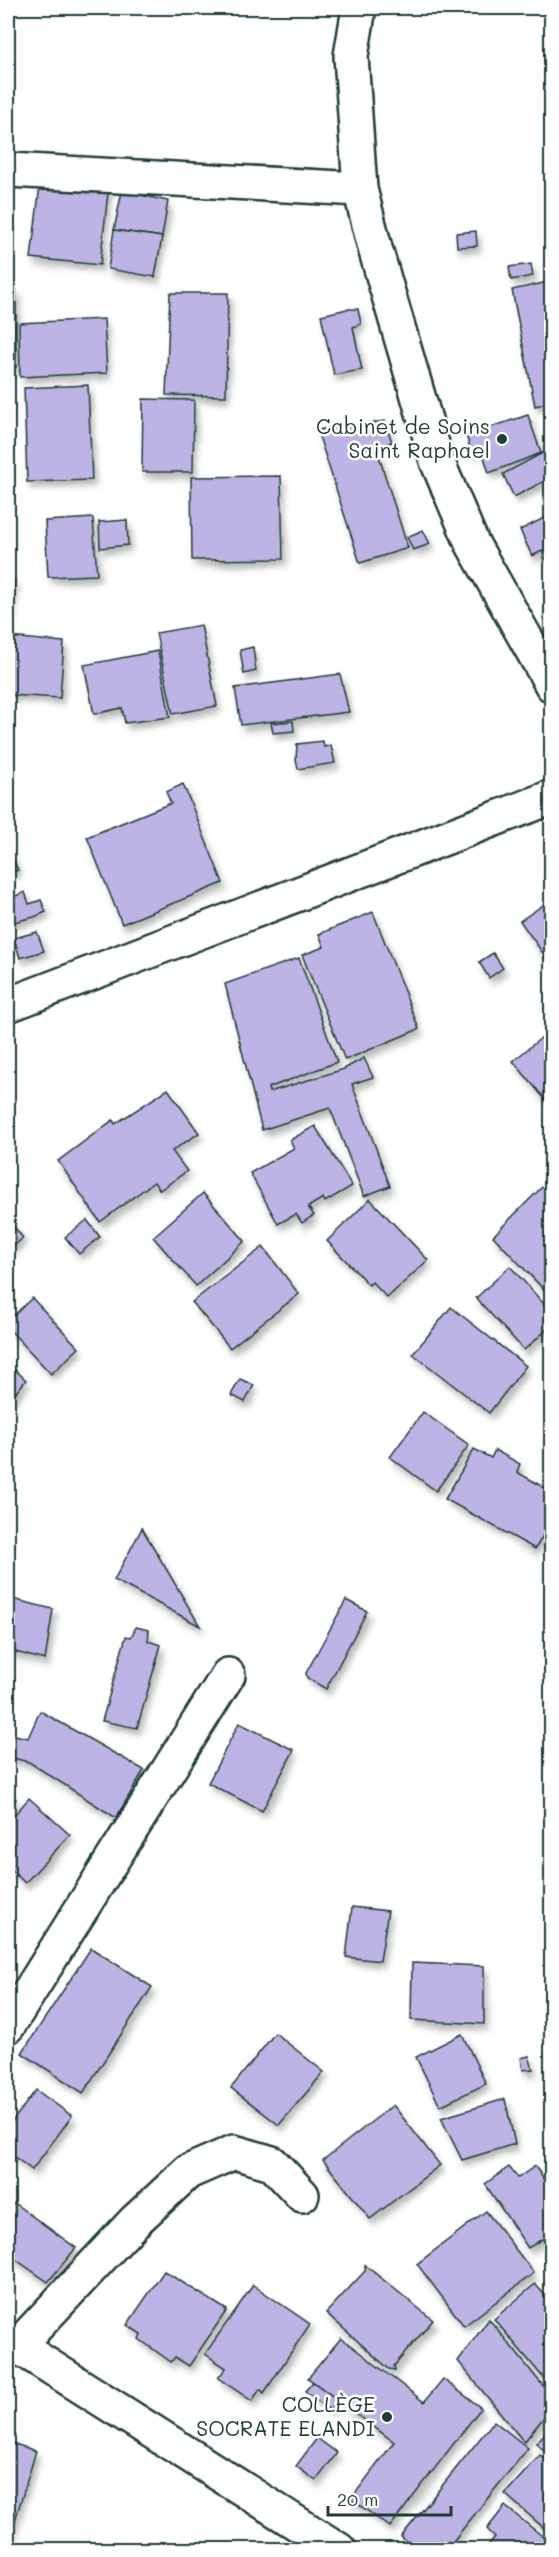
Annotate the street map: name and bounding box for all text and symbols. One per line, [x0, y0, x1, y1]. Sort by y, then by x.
place label: Cabinet de Soins Saint Raphael [316, 412, 490, 463]
marker: Cabinet de Soins Saint Raphael [495, 432, 509, 446]
place label: COLLÈGE SOCRATE ELANDI [196, 2390, 375, 2441]
marker: COLLÈGE SOCRATE ELANDI [380, 2410, 394, 2424]
scale bar [328, 2479, 451, 2517]
text: 20 m [337, 2487, 378, 2511]

